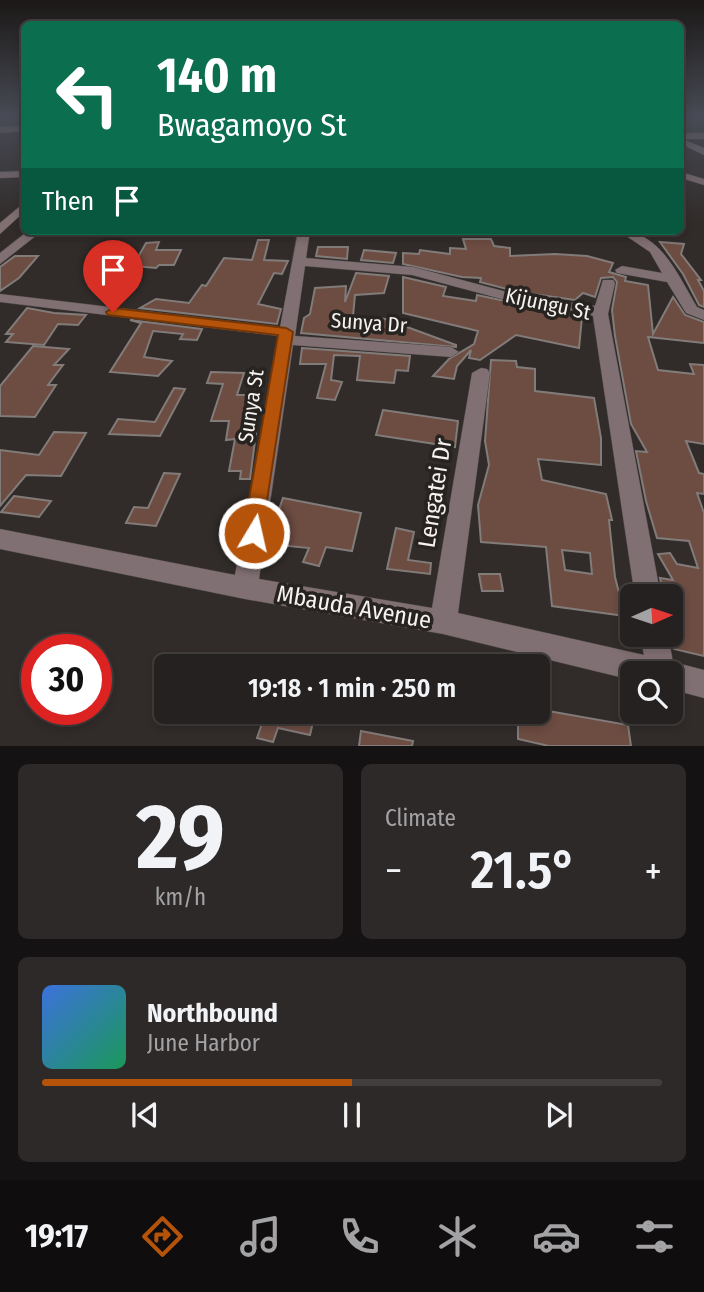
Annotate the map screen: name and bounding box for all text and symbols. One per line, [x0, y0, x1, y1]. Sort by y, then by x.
text: 140 m [157, 46, 277, 105]
icon: left [42, 49, 133, 140]
text: Bwagamoyo St [157, 106, 347, 144]
icon: arrive [108, 182, 146, 220]
text: Then [42, 186, 94, 217]
pin [83, 240, 143, 312]
icon: arrive [94, 251, 132, 289]
street label: Kijungu St [503, 282, 593, 326]
street label: Sunya Dr [330, 307, 409, 339]
street label: Sunya St [232, 367, 270, 445]
street label: Lengatei Dr [413, 436, 458, 550]
position arrow [217, 496, 291, 570]
street label: Mbauda Avenue [275, 580, 433, 634]
north arrow [620, 584, 682, 648]
map controls [620, 584, 683, 724]
speed limit sign: 30 [21, 634, 112, 725]
button: search [620, 661, 683, 724]
text: 19:18 · 1 min · 250 m [248, 673, 456, 704]
text: 29 [136, 783, 225, 892]
text: Climate [385, 804, 456, 832]
text: 21.5° [471, 839, 576, 902]
text: − [385, 848, 402, 894]
text: + [645, 848, 662, 894]
text: km/h [155, 883, 206, 911]
text: Northbound [147, 998, 278, 1029]
text: June Harbor [147, 1029, 260, 1057]
icon: previous [126, 1096, 164, 1134]
icon: pause [333, 1096, 371, 1134]
icon: next [540, 1096, 578, 1134]
icon: directions [138, 1212, 187, 1261]
icon: music [236, 1212, 285, 1261]
icon: phone [335, 1212, 384, 1261]
icon: climate [433, 1212, 482, 1261]
icon: car [532, 1212, 581, 1261]
icon: filters [630, 1212, 679, 1261]
text: 19:17 [25, 1217, 88, 1255]

